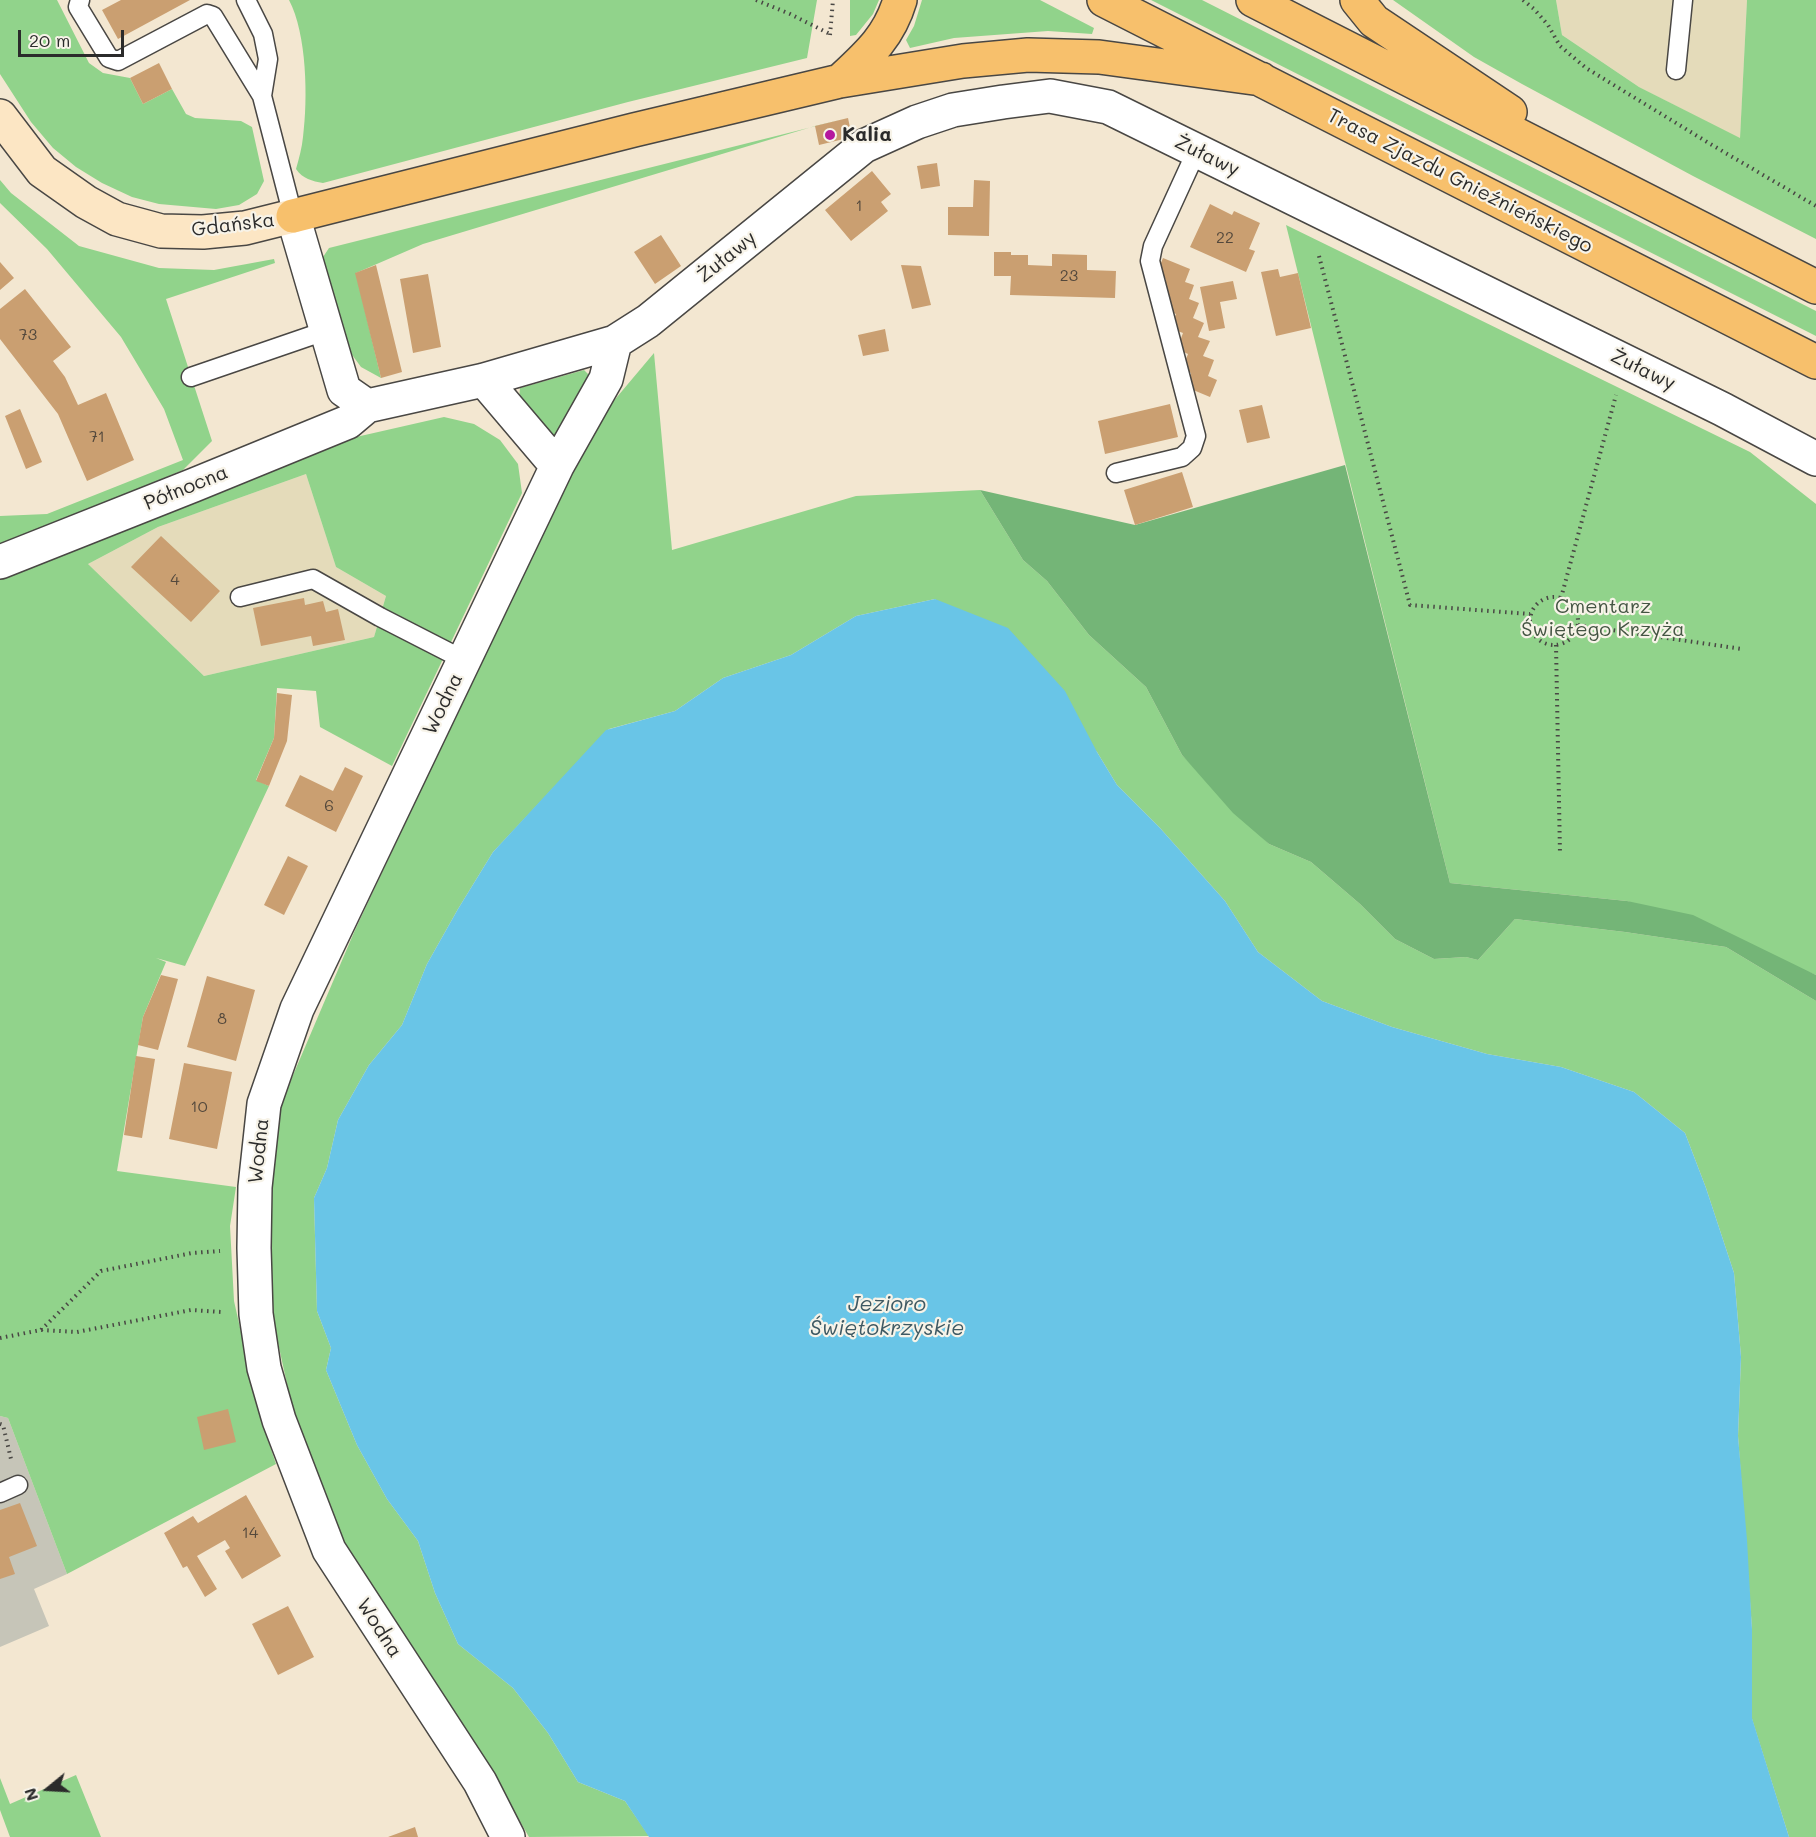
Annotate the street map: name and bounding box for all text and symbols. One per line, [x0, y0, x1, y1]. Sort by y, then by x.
scale bar [21, 18, 128, 56]
text: 20 m [29, 28, 70, 52]
street label: Trasa Zjazdu Gnieźnieńskiego [1323, 103, 1597, 259]
place label: Kalia [842, 123, 892, 147]
marker: Kalia [823, 128, 837, 142]
street label: Żuławy [1171, 130, 1243, 182]
house number: 1 [855, 196, 863, 216]
street label: Gdańska [190, 208, 276, 242]
street label: Żuławy [693, 226, 761, 288]
house number: 22 [1216, 228, 1234, 248]
house number: 23 [1060, 266, 1078, 286]
house number: 73 [19, 325, 37, 345]
street label: Żuławy [1607, 344, 1679, 396]
house number: 71 [89, 427, 105, 447]
street label: Północna [140, 460, 232, 516]
house number: 4 [170, 570, 180, 590]
park label: Cmentarz Świętego Krzyża [1521, 595, 1685, 642]
street label: Wodna [418, 669, 468, 739]
house number: 6 [324, 796, 334, 816]
house number: 8 [217, 1009, 227, 1029]
house number: 10 [190, 1097, 208, 1117]
street label: Wodna [244, 1117, 274, 1185]
water label: Jezioro Świętokrzyskie [810, 1292, 964, 1342]
house number: 14 [242, 1523, 258, 1543]
street label: Wodna [351, 1594, 407, 1662]
north arrow [18, 1759, 78, 1819]
text: N [19, 1786, 42, 1804]

